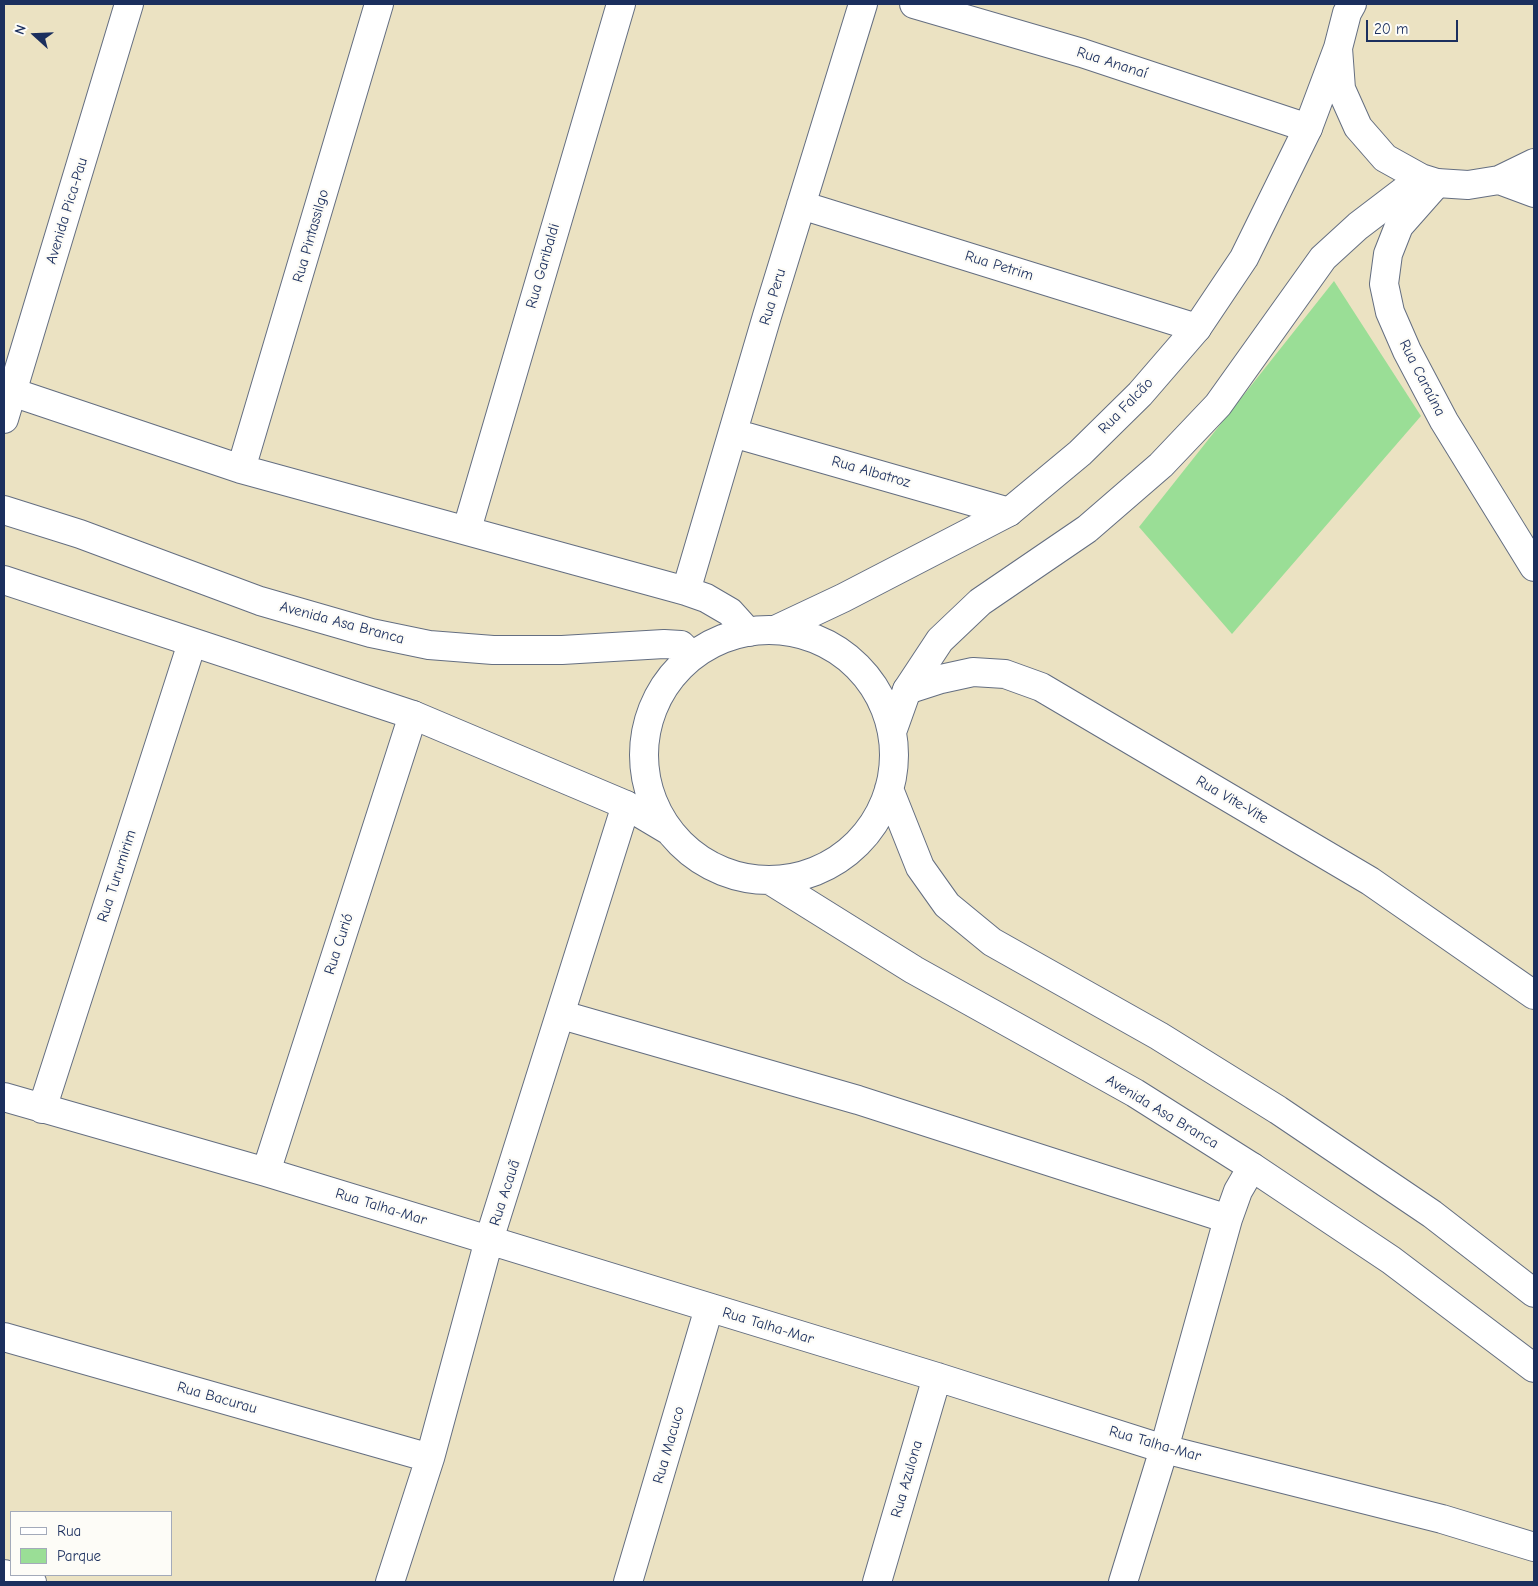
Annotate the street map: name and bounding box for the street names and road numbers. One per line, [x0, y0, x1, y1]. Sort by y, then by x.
street label: Rua Ananaí [1074, 43, 1150, 83]
street label: Avenida Pica-Pau [42, 155, 92, 267]
street label: Rua Pintassilgo [289, 187, 333, 285]
street label: Rua Garibaldi [522, 221, 564, 311]
street label: Rua Petrim [963, 247, 1035, 285]
street label: Rua Peru [756, 267, 790, 327]
street label: Rua Caraúna [1395, 337, 1449, 419]
street label: Rua Falcão [1095, 374, 1157, 438]
street label: Rua Albatroz [830, 452, 912, 492]
street label: Avenida Asa Branca [278, 598, 406, 648]
street label: Rua Vite-Vite [1193, 772, 1271, 828]
street label: Rua Turumirim [94, 828, 140, 924]
street label: Rua Curió [321, 911, 357, 977]
street label: Avenida Asa Branca [1102, 1071, 1222, 1153]
street label: Rua Acauã [486, 1158, 524, 1228]
street label: Rua Talha-Mar [333, 1185, 429, 1229]
street label: Rua Talha-Mar [720, 1304, 816, 1348]
street label: Rua Bacurau [175, 1378, 259, 1418]
street label: Rua Macuco [649, 1404, 689, 1486]
street label: Rua Talha-Mar [1107, 1422, 1203, 1466]
street label: Rua Azulona [887, 1438, 927, 1520]

